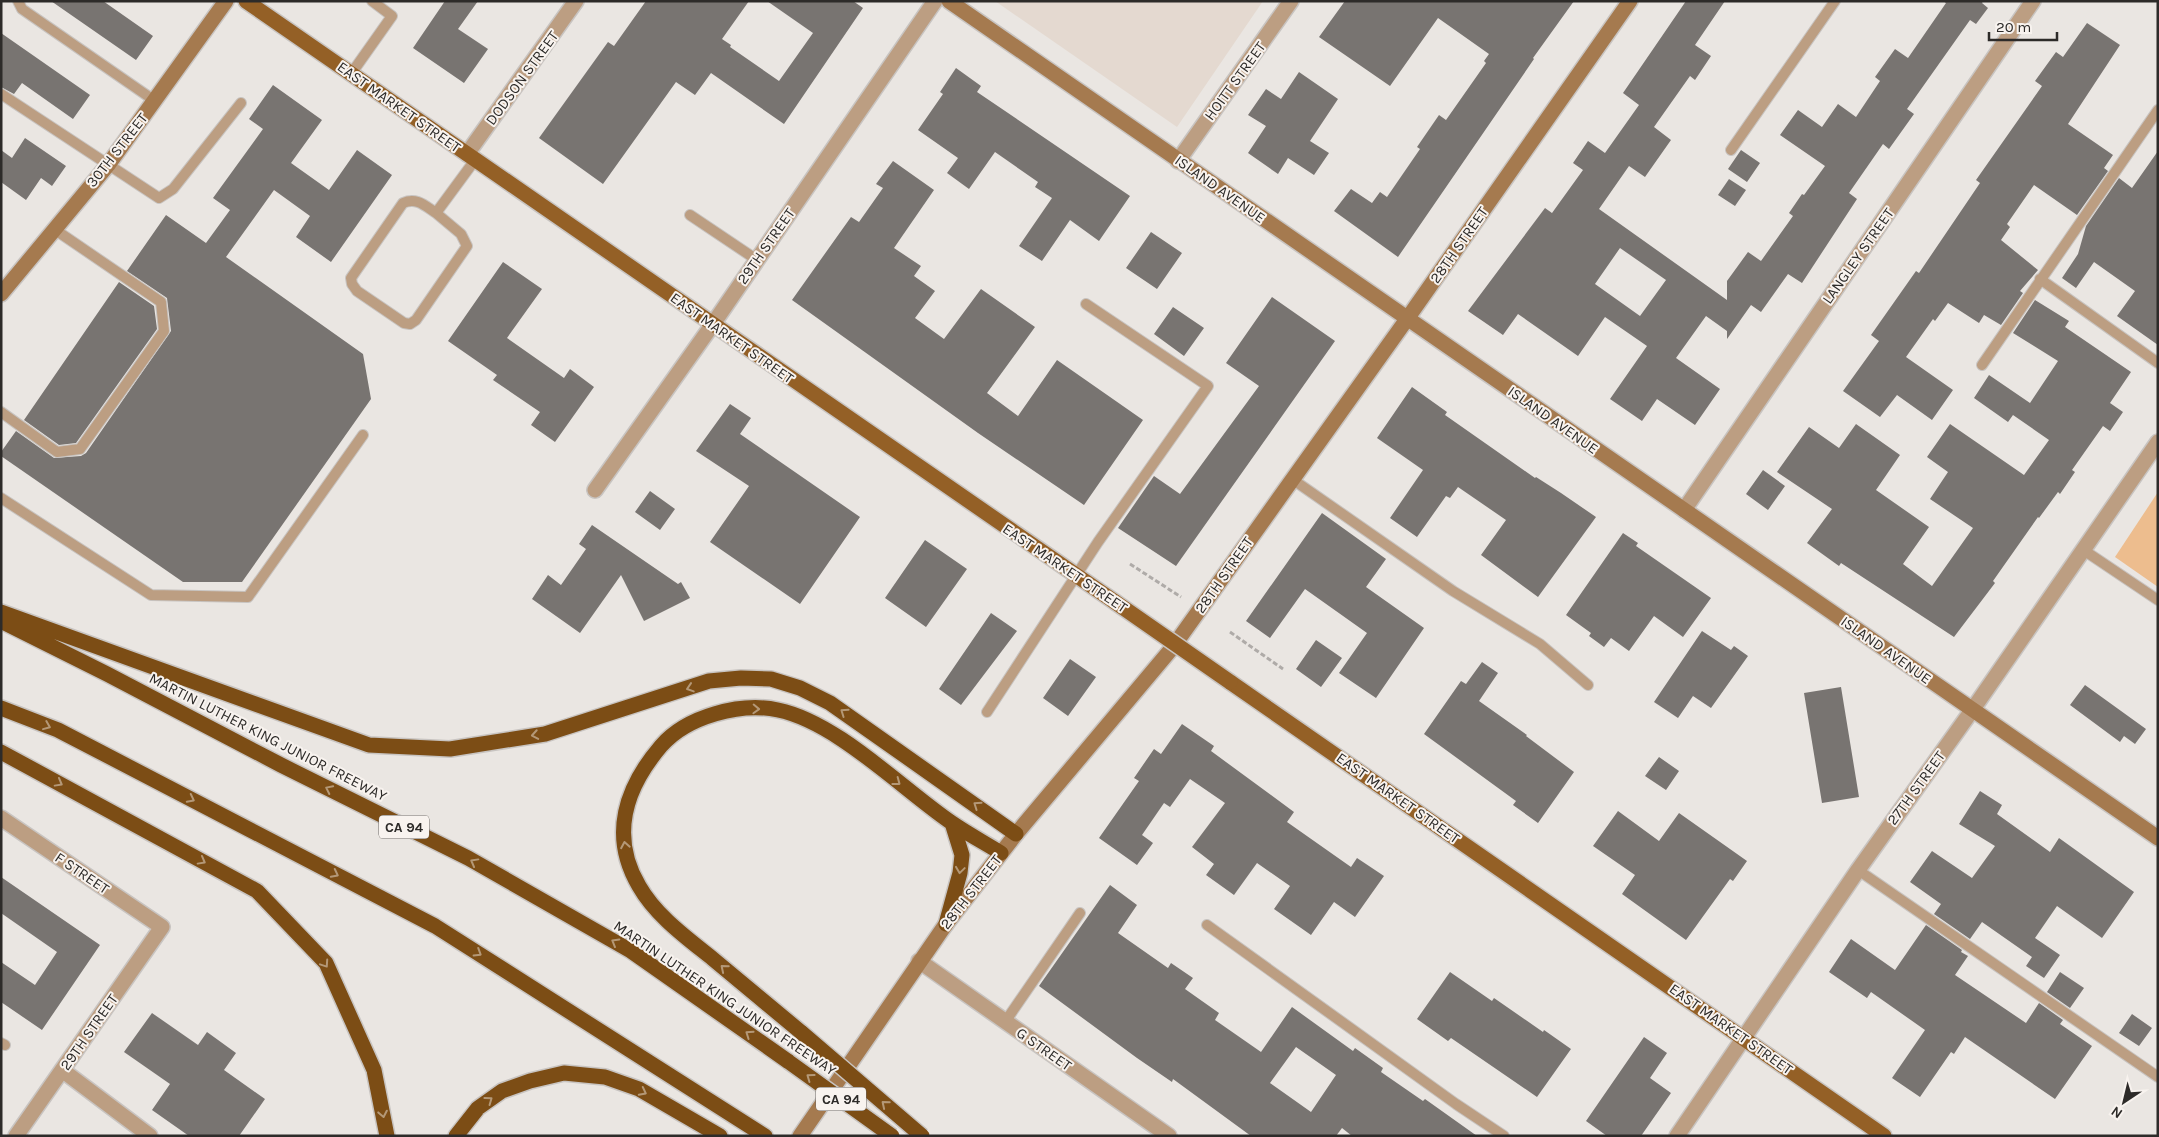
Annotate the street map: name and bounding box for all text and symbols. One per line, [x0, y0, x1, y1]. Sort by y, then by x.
scale bar [1989, 10, 2056, 42]
text: 20 m [1996, 18, 2031, 36]
street label: DODSON STREET [482, 27, 563, 129]
street label: HOITT STREET [1200, 38, 1270, 124]
street label: EAST MARKET STREET [334, 58, 465, 157]
street label: 30TH STREET [83, 109, 152, 191]
street label: ISLAND AVENUE [1171, 151, 1269, 227]
street label: 28TH STREET [1426, 203, 1492, 287]
street label: 29TH STREET [733, 204, 799, 287]
street label: LANGLEY STREET [1818, 204, 1898, 307]
street label: EAST MARKET STREET [667, 289, 798, 388]
street label: ISLAND AVENUE [1504, 382, 1602, 458]
street label: EAST MARKET STREET [999, 520, 1131, 617]
street label: 28TH STREET [1191, 533, 1257, 617]
street label: ISLAND AVENUE [1837, 612, 1935, 688]
street label: MARTIN LUTHER KING JUNIOR FREEWAY [146, 669, 391, 805]
one-way arrow [686, 682, 695, 692]
one-way arrow [752, 704, 760, 714]
one-way arrow [840, 709, 849, 718]
one-way arrow [42, 720, 50, 730]
one-way arrow [530, 730, 539, 740]
street label: 27TH STREET [1883, 747, 1949, 828]
street label: EAST MARKET STREET [1333, 749, 1464, 848]
one-way arrow [891, 776, 901, 785]
one-way arrow [54, 777, 63, 787]
one-way arrow [325, 785, 334, 795]
one-way arrow [186, 793, 195, 803]
one-way arrow [973, 802, 983, 811]
road number: CA 94 [379, 816, 429, 839]
one-way arrow [621, 841, 631, 849]
street label: F STREET [51, 848, 113, 898]
street label: 28TH STREET [936, 851, 1006, 933]
one-way arrow [197, 855, 206, 865]
one-way arrow [470, 858, 479, 868]
one-way arrow [955, 866, 965, 875]
one-way arrow [330, 868, 339, 878]
street label: MARTIN LUTHER KING JUNIOR FREEWAY [610, 917, 840, 1080]
one-way arrow [612, 938, 621, 948]
one-way arrow [472, 947, 481, 956]
one-way arrow [319, 958, 328, 968]
one-way arrow [721, 966, 730, 974]
street label: EAST MARKET STREET [1666, 980, 1797, 1079]
street label: 29TH STREET [56, 990, 122, 1073]
street label: G STREET [1013, 1023, 1076, 1075]
one-way arrow [745, 1031, 755, 1040]
one-way arrow [806, 1074, 816, 1083]
north arrow [2099, 1077, 2149, 1127]
one-way arrow [637, 1086, 646, 1096]
road number: CA 94 [816, 1088, 866, 1110]
one-way arrow [483, 1097, 493, 1106]
one-way arrow [882, 1101, 891, 1110]
text: N [2108, 1102, 2126, 1122]
one-way arrow [378, 1110, 388, 1119]

